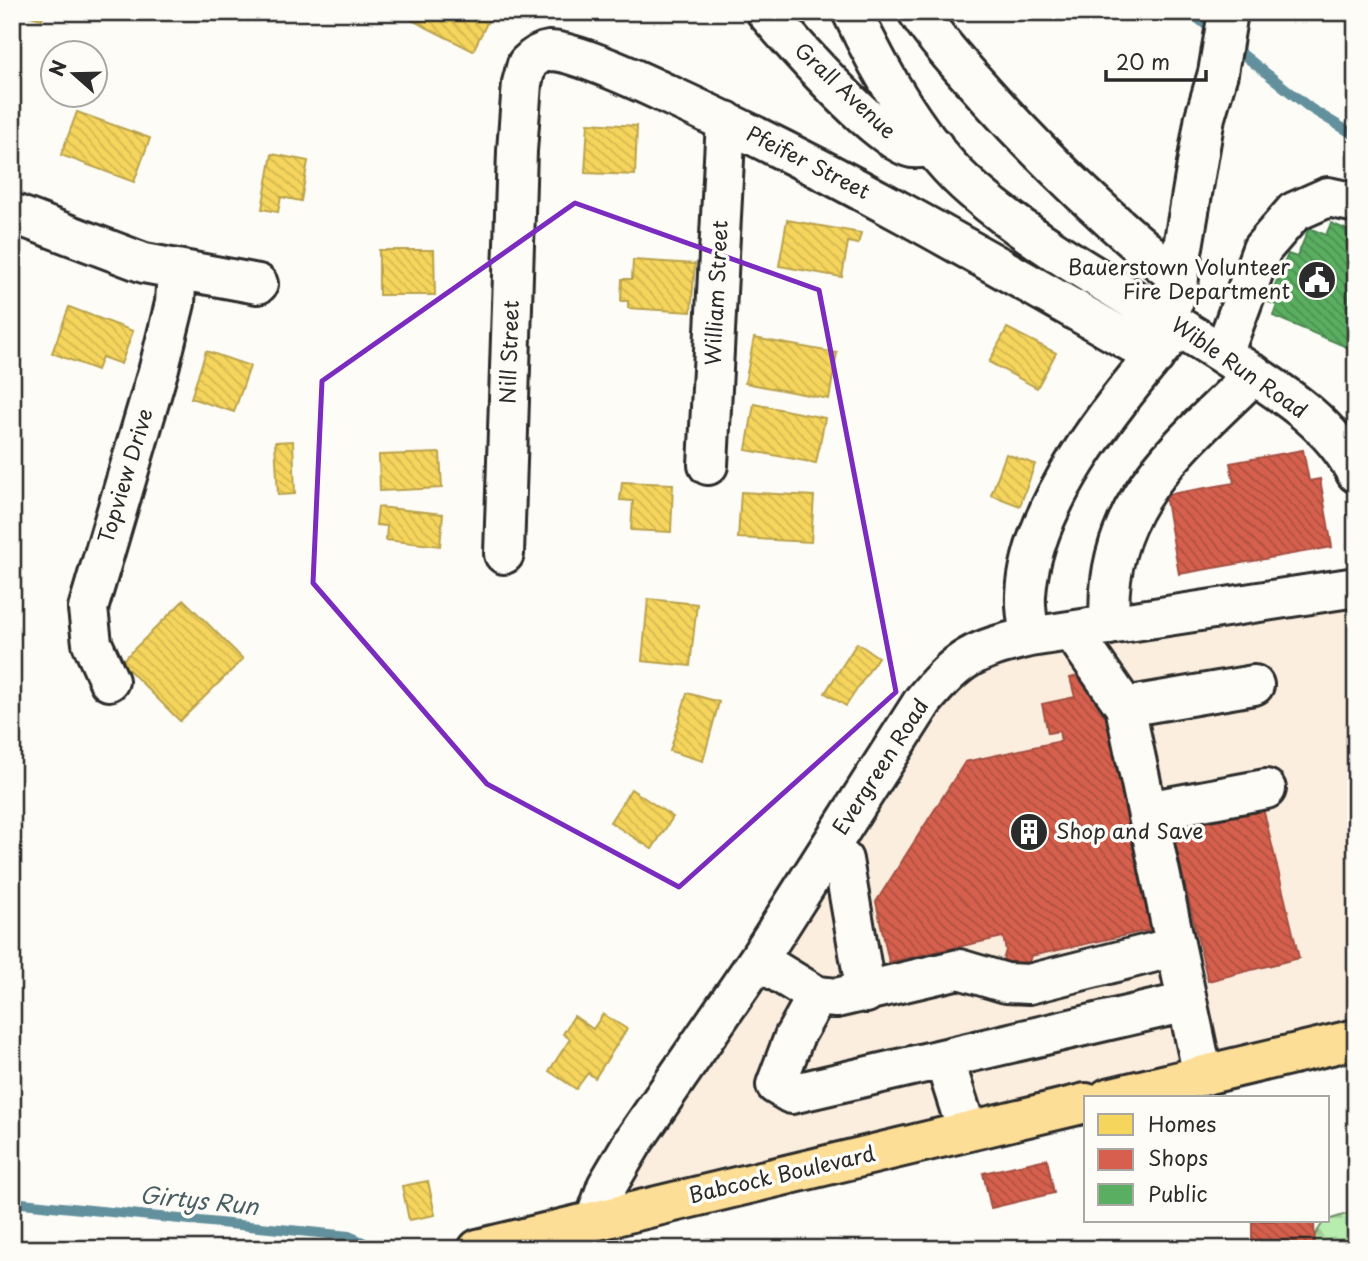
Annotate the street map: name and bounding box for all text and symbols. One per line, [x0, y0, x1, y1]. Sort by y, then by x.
street label: Grall Avenue [788, 34, 905, 145]
north arrow [38, 38, 108, 108]
scale bar [1106, 38, 1205, 82]
text: 20 m [1116, 45, 1170, 77]
text: N [41, 56, 73, 80]
street label: Pfeifer Street [742, 116, 876, 206]
street label: William Street [695, 219, 735, 366]
place label: Bauerstown Volunteer Fire Department [1068, 250, 1290, 306]
public building icon: Bauerstown Volunteer Fire Department [1296, 259, 1338, 301]
street label: Nill Street [490, 300, 526, 404]
street label: Wible Run Road [1166, 307, 1315, 425]
street label: Topview Drive [88, 404, 160, 547]
street label: Evergreen Road [823, 692, 935, 840]
building icon: Shop and Save [1008, 811, 1050, 853]
place label: Shop and Save [1056, 814, 1203, 846]
legend [1084, 1096, 1330, 1222]
text: Homes [1148, 1107, 1216, 1139]
street label: Babcock Boulevard [685, 1136, 878, 1210]
text: Shops [1148, 1141, 1208, 1173]
water label: Girtys Run [138, 1176, 261, 1223]
text: Public [1148, 1177, 1208, 1209]

